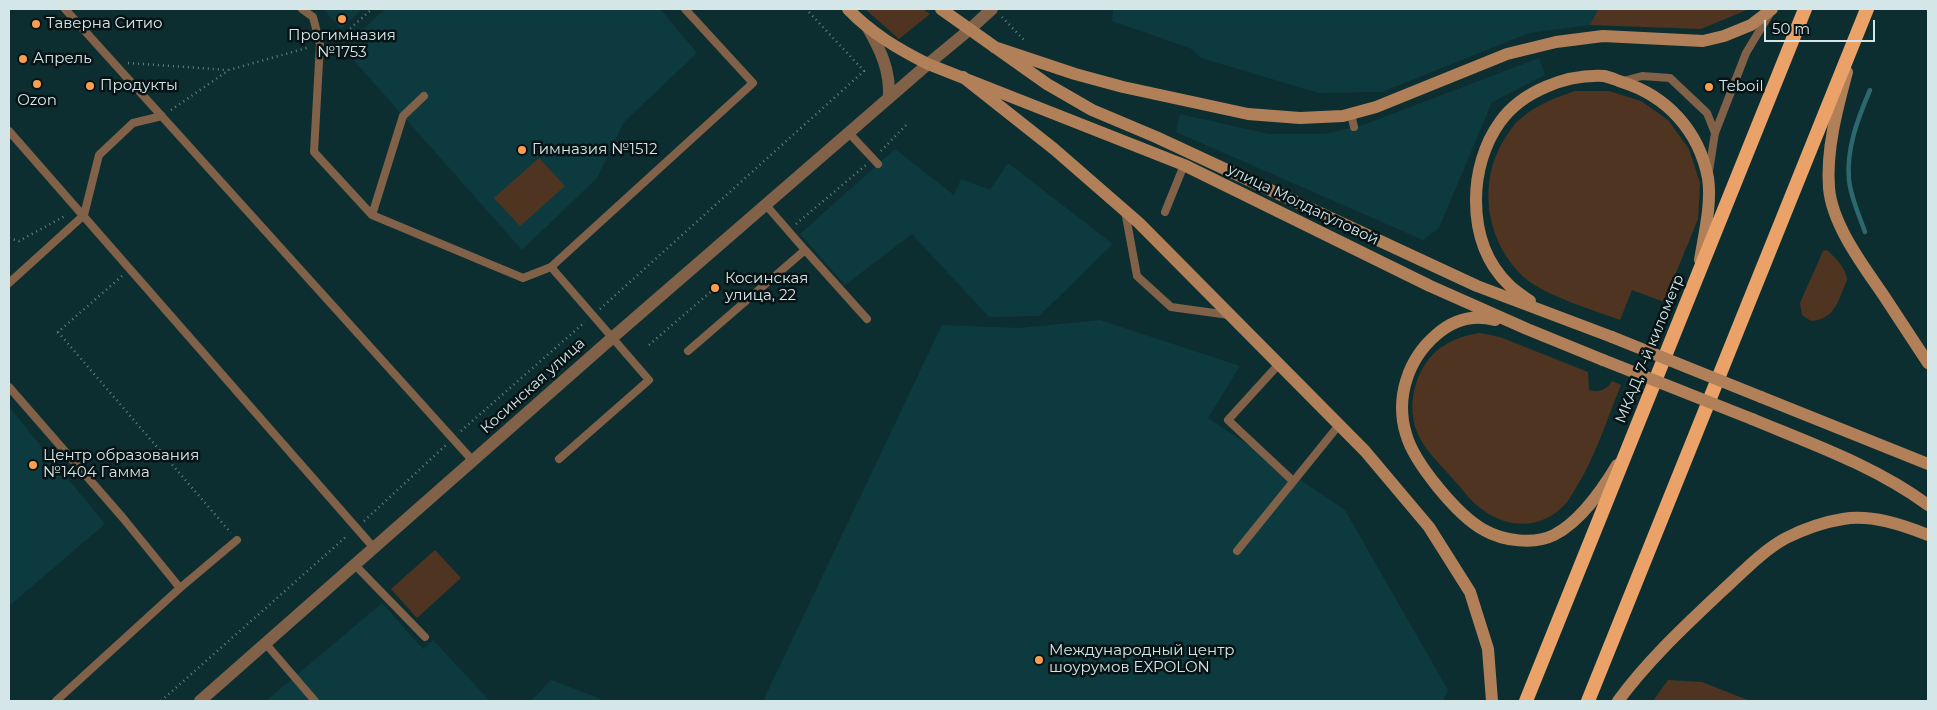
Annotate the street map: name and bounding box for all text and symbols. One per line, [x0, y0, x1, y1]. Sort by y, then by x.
scale bar [1767, 10, 1878, 42]
marker: Прогимназия №1753 [336, 13, 348, 25]
place label: Таверна Ситио [46, 15, 163, 33]
marker: Таверна Ситио [30, 18, 42, 30]
text: 50 m [1772, 19, 1810, 38]
place label: Прогимназия №1753 [288, 27, 396, 62]
place label: Апрель [33, 50, 92, 68]
marker: Апрель [17, 53, 29, 65]
place label: Продукты [100, 77, 178, 95]
marker: Ozon [31, 78, 43, 90]
place label: Teboil [1719, 78, 1763, 96]
marker: Продукты [84, 80, 96, 92]
marker: Teboil [1703, 81, 1715, 93]
place label: Ozon [17, 92, 57, 110]
place label: Гимназия №1512 [532, 141, 657, 159]
marker: Гимназия №1512 [516, 144, 528, 156]
street label: улица Молдагуловой [1225, 161, 1381, 249]
place label: Косинская улица, 22 [725, 270, 808, 305]
street label: МКАД, 7-й километр [1612, 272, 1688, 426]
marker: Косинская улица, 22 [709, 282, 721, 294]
street label: Косинская улица [477, 334, 589, 438]
place label: Центр образования №1404 Гамма [43, 447, 199, 482]
marker: Центр образования №1404 Гамма [27, 459, 39, 471]
place label: Международный центр шоурумов EXPOLON [1049, 642, 1235, 677]
marker: Международный центр шоурумов EXPOLON [1033, 654, 1045, 666]

